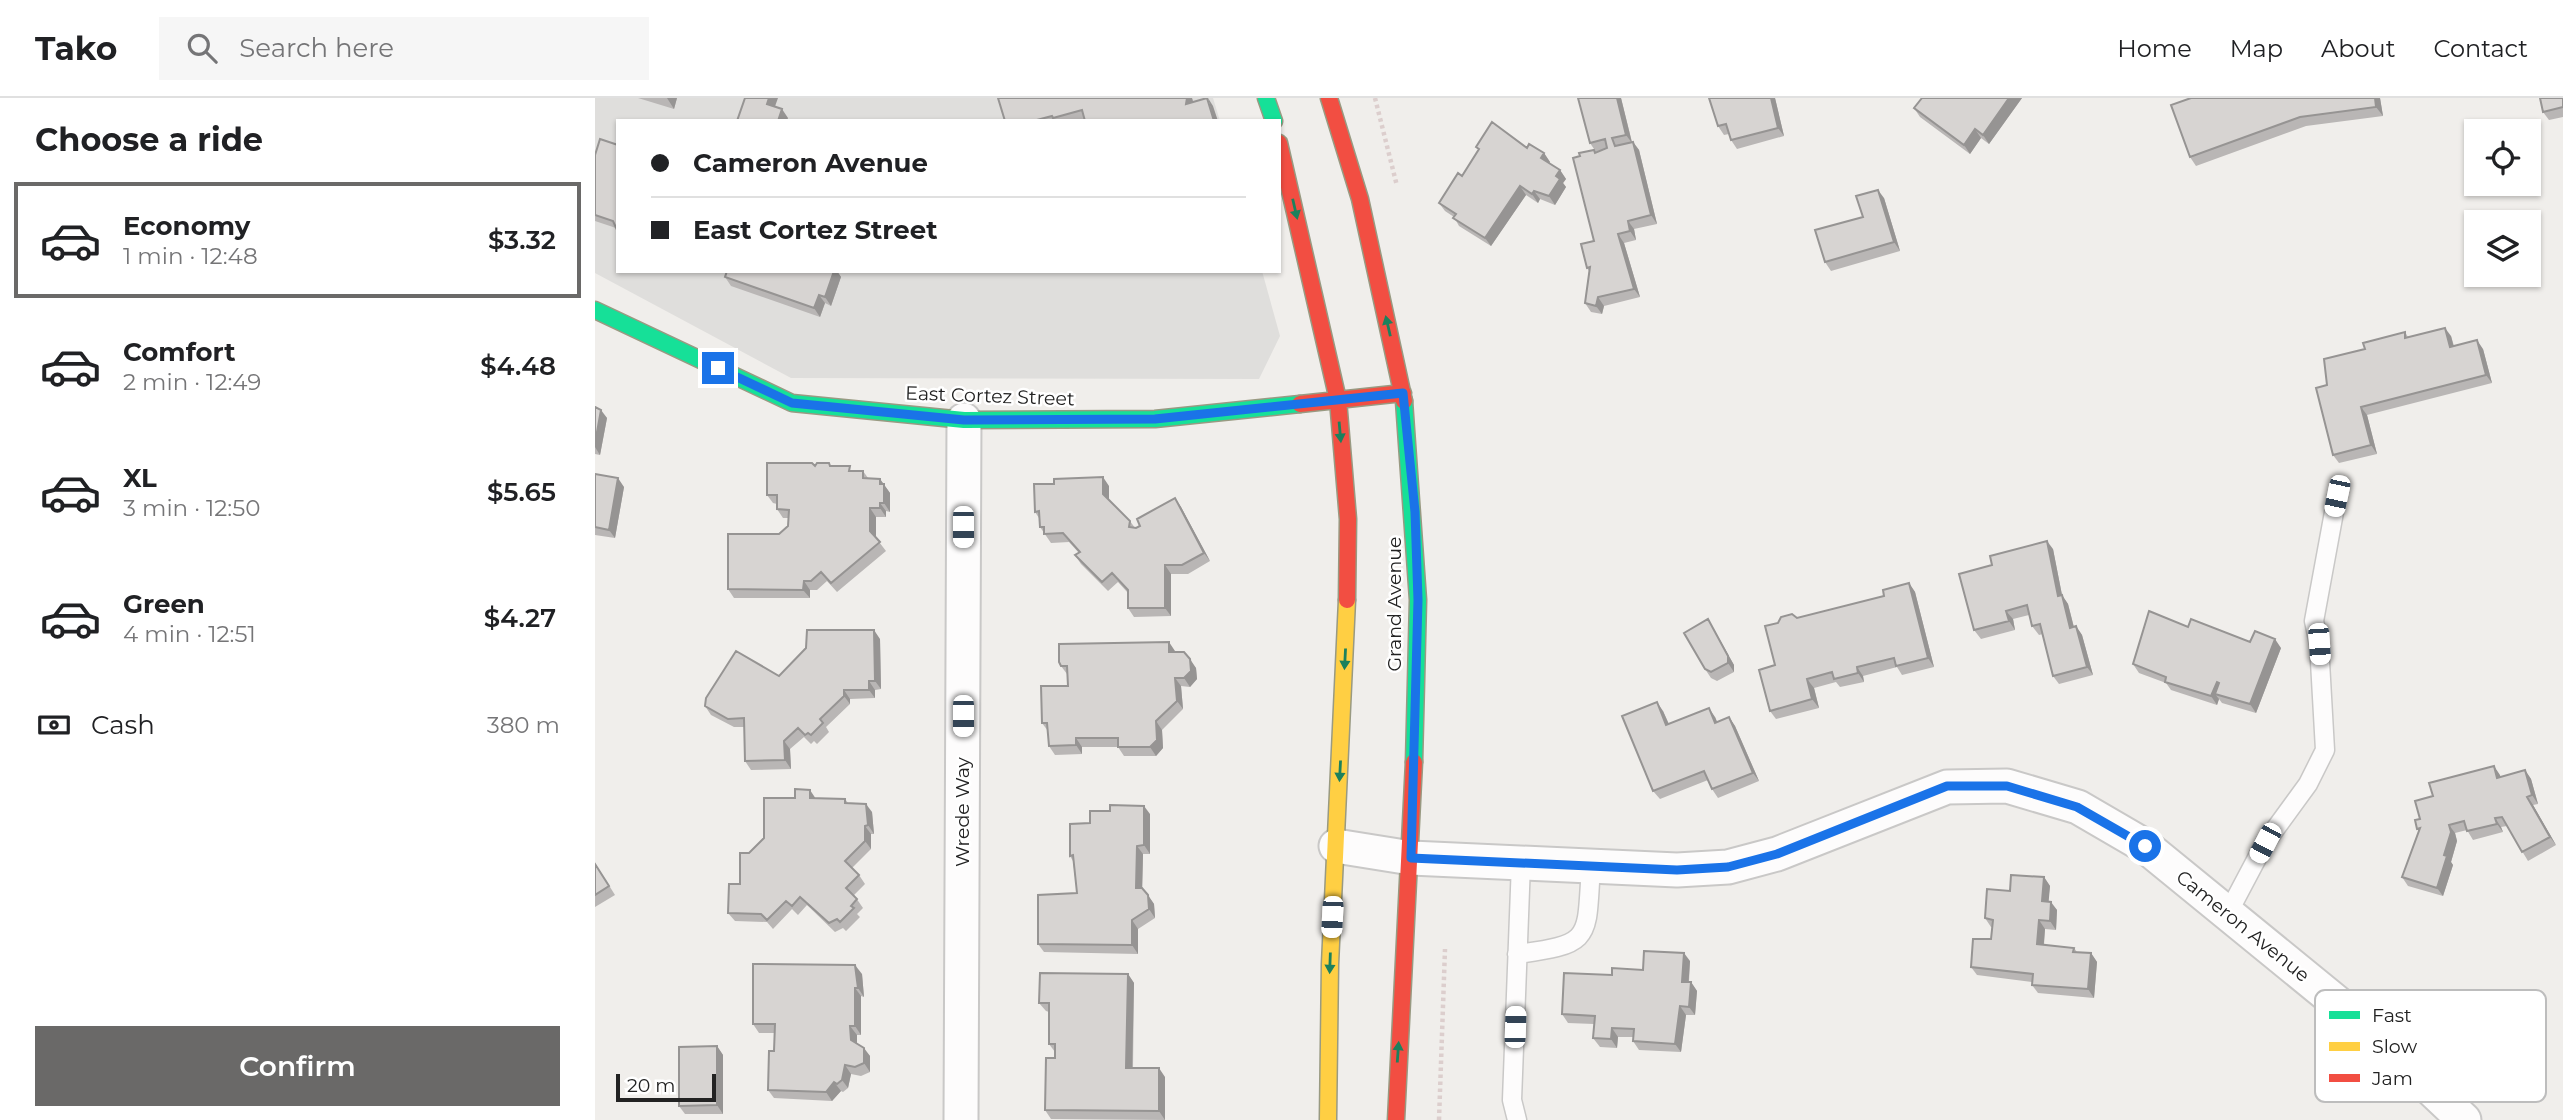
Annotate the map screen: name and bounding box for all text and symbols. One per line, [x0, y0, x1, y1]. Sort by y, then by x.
search box [159, 17, 649, 80]
text: Tako [35, 28, 117, 68]
icon: search [183, 29, 221, 67]
text: Search here [239, 32, 394, 64]
text: Home [2117, 34, 2192, 63]
text: Map [2230, 34, 2283, 63]
text: About [2321, 34, 2395, 63]
text: Contact [2433, 34, 2528, 63]
map controls [2464, 119, 2541, 287]
button: locate [2464, 119, 2541, 196]
text: Choose a ride [35, 120, 263, 159]
text: Cameron Avenue [693, 147, 928, 179]
one-way arrow [1290, 198, 1301, 220]
icon: car [39, 209, 102, 272]
text: Economy [123, 210, 250, 242]
button: layers [2464, 210, 2541, 287]
text: East Cortez Street [693, 214, 937, 246]
text: $3.32 [488, 224, 556, 256]
text: 1 min · 12:48 [123, 242, 258, 270]
one-way arrow [1383, 315, 1394, 337]
icon: car [39, 335, 102, 398]
text: Comfort [123, 336, 235, 368]
text: $4.48 [480, 350, 556, 382]
route end [702, 352, 734, 384]
text: 2 min · 12:49 [123, 368, 261, 396]
street label: East Cortez Street [905, 382, 1075, 410]
one-way arrow [1335, 421, 1346, 443]
icon: car [39, 461, 102, 524]
text: XL [123, 462, 157, 494]
car [2323, 473, 2352, 519]
text: $5.65 [487, 476, 556, 508]
text: 3 min · 12:50 [123, 494, 260, 522]
car [953, 506, 974, 548]
street label: Grand Avenue [1383, 536, 1406, 672]
icon: car [39, 587, 102, 650]
text: Green [123, 588, 205, 620]
text: $4.27 [484, 602, 556, 634]
text: 4 min · 12:51 [123, 620, 256, 648]
car [2308, 622, 2331, 666]
one-way arrow [1340, 648, 1351, 670]
car [953, 695, 974, 737]
icon: cash [35, 706, 73, 744]
text: Cash [91, 709, 155, 741]
text: 380 m [487, 711, 560, 739]
street label: Wrede Way [951, 756, 974, 867]
one-way arrow [1334, 760, 1345, 782]
car [2246, 820, 2285, 866]
route start [2129, 830, 2161, 862]
street label: Cameron Avenue [2172, 865, 2314, 987]
car [1321, 895, 1344, 939]
one-way arrow [1324, 952, 1336, 974]
legend [2315, 990, 2546, 1102]
text: Fast [2372, 1004, 2412, 1027]
car [1504, 1006, 1527, 1048]
button: Confirm [35, 1026, 560, 1106]
text: Slow [2372, 1035, 2417, 1058]
one-way arrow [1393, 1041, 1404, 1063]
text: Jam [2371, 1067, 2413, 1090]
scale bar [616, 1071, 716, 1103]
text: 20 m [627, 1074, 675, 1097]

